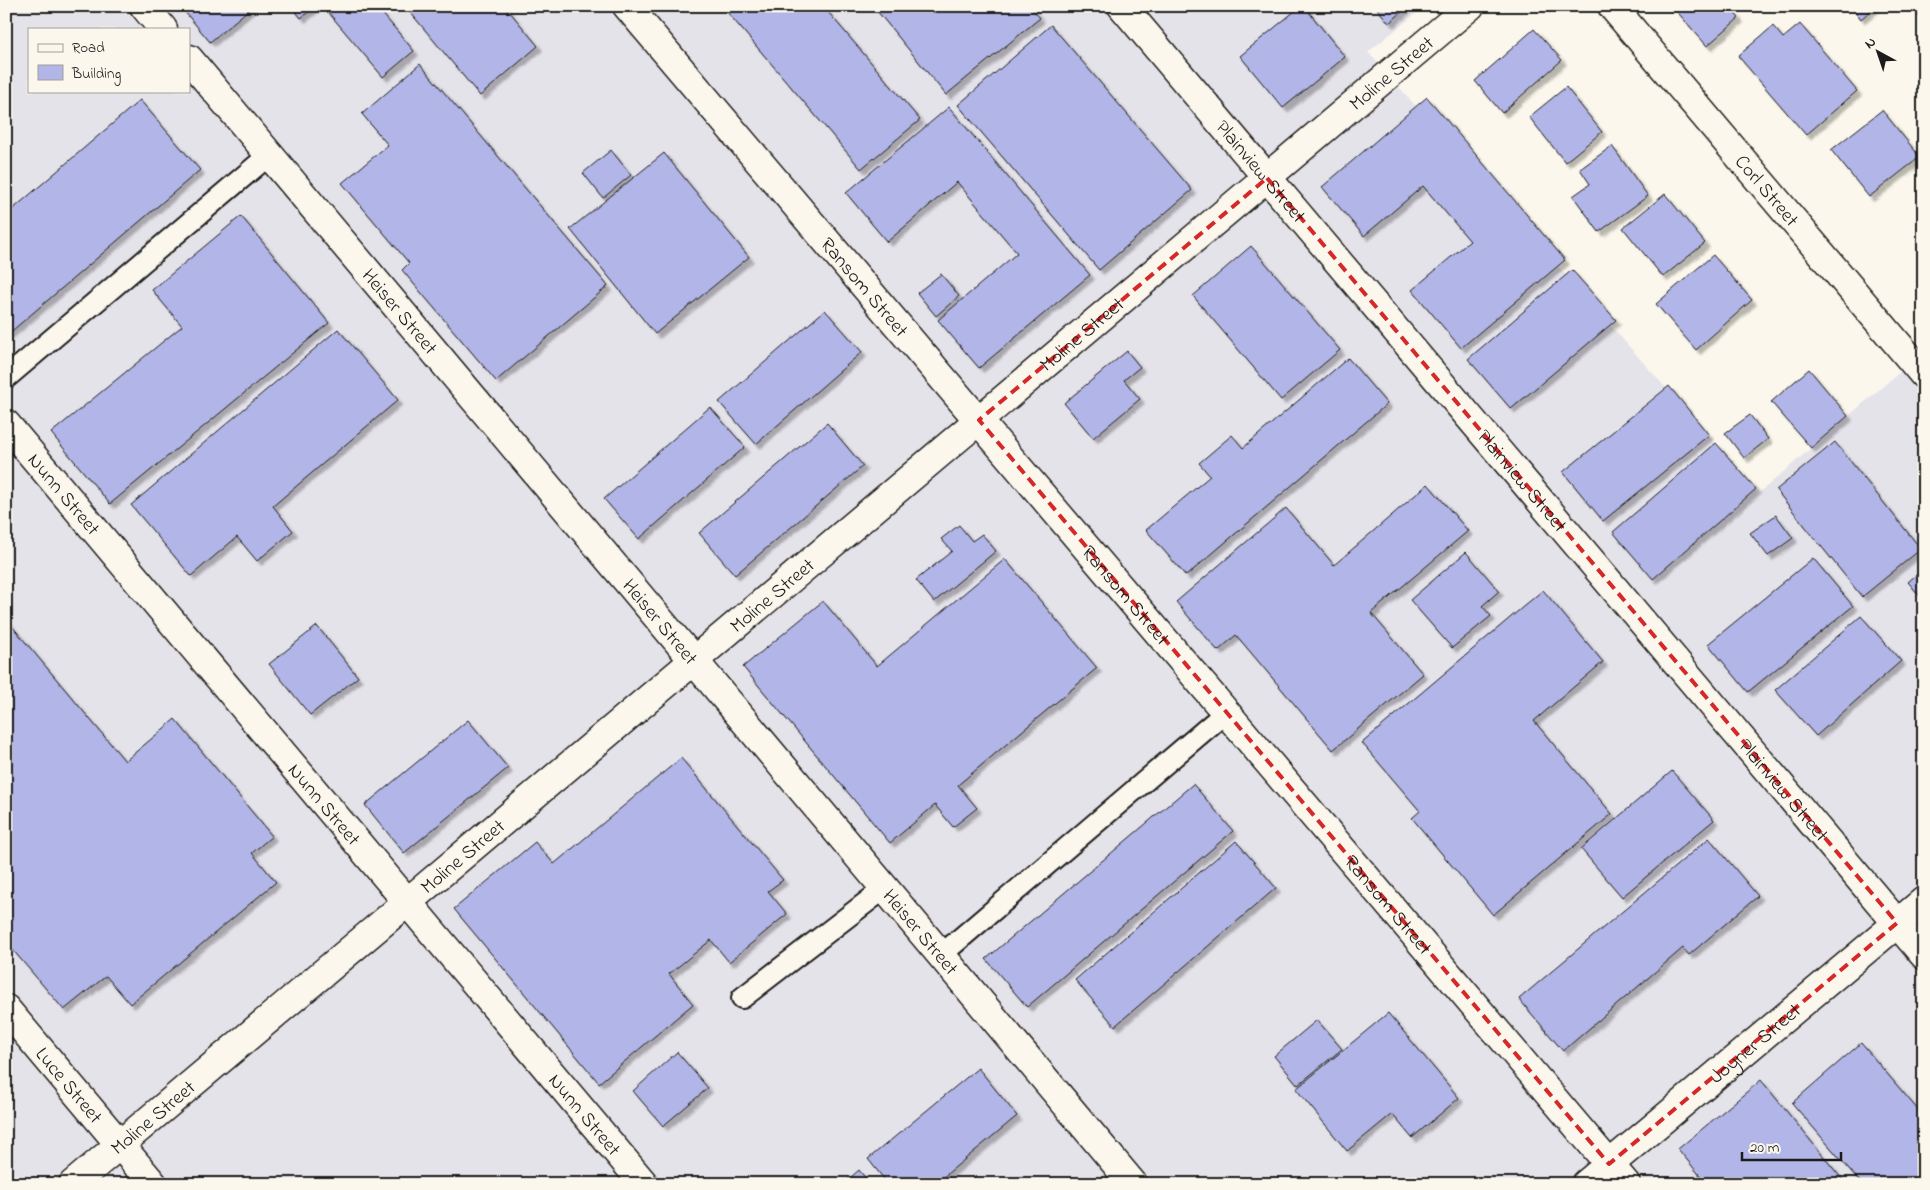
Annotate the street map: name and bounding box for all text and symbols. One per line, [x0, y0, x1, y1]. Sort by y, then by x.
legend [28, 28, 190, 92]
north arrow [1852, 28, 1902, 78]
street label: Moline Street [1344, 30, 1442, 119]
text: N [1860, 32, 1881, 54]
text: Road [72, 37, 105, 59]
text: Building [71, 63, 121, 86]
street label: Plainview Street [1207, 115, 1312, 231]
street label: Corl Street [1727, 149, 1805, 234]
street label: Ransom Street [812, 232, 914, 345]
street label: Heiser Street [354, 263, 444, 362]
street label: Moline Street [1034, 291, 1132, 380]
street label: Plainview Street [1469, 424, 1573, 540]
street label: Nunn Street [19, 448, 106, 543]
street label: Ransom Street [1073, 540, 1176, 653]
street label: Moline Street [725, 552, 822, 641]
street label: Heiser Street [614, 573, 704, 673]
street label: Plainview Street [1730, 733, 1835, 849]
street label: Nunn Street [280, 758, 366, 853]
street label: Moline Street [415, 813, 513, 902]
street label: Ransom Street [1336, 850, 1438, 963]
street label: Heiser Street [874, 884, 964, 983]
street label: Joyner Street [1704, 998, 1809, 1092]
street label: Luce Street [27, 1042, 109, 1131]
street label: Nunn Street [540, 1068, 627, 1164]
street label: Moline Street [105, 1074, 203, 1163]
scale bar [1742, 1130, 1841, 1162]
text: 20 m [1750, 1137, 1780, 1159]

